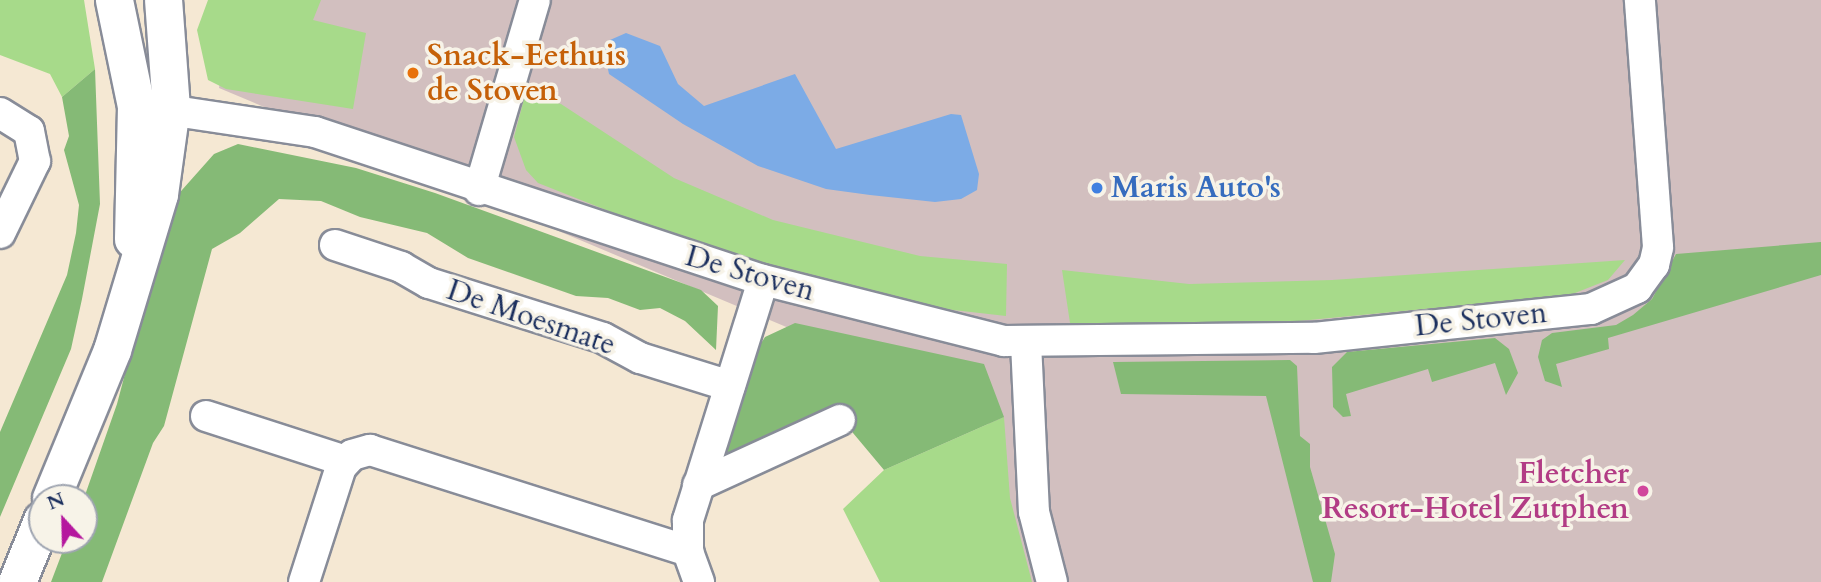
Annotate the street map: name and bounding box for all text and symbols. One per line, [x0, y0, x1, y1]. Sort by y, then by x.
place label: Snack-Eethuis de Stoven [427, 38, 626, 108]
marker: Snack-Eethuis de Stoven [405, 65, 421, 81]
place label: Maris Auto's [1111, 170, 1281, 206]
marker: Maris Auto's [1089, 180, 1105, 196]
street label: De Stoven [681, 238, 819, 310]
street label: De Moesmate [442, 272, 620, 364]
street label: De Stoven [1413, 295, 1549, 345]
place label: Fletcher Resort-Hotel Zutphen [1322, 456, 1629, 526]
marker: Fletcher Resort-Hotel Zutphen [1635, 483, 1651, 499]
north arrow [28, 484, 98, 554]
text: N [43, 486, 68, 517]

